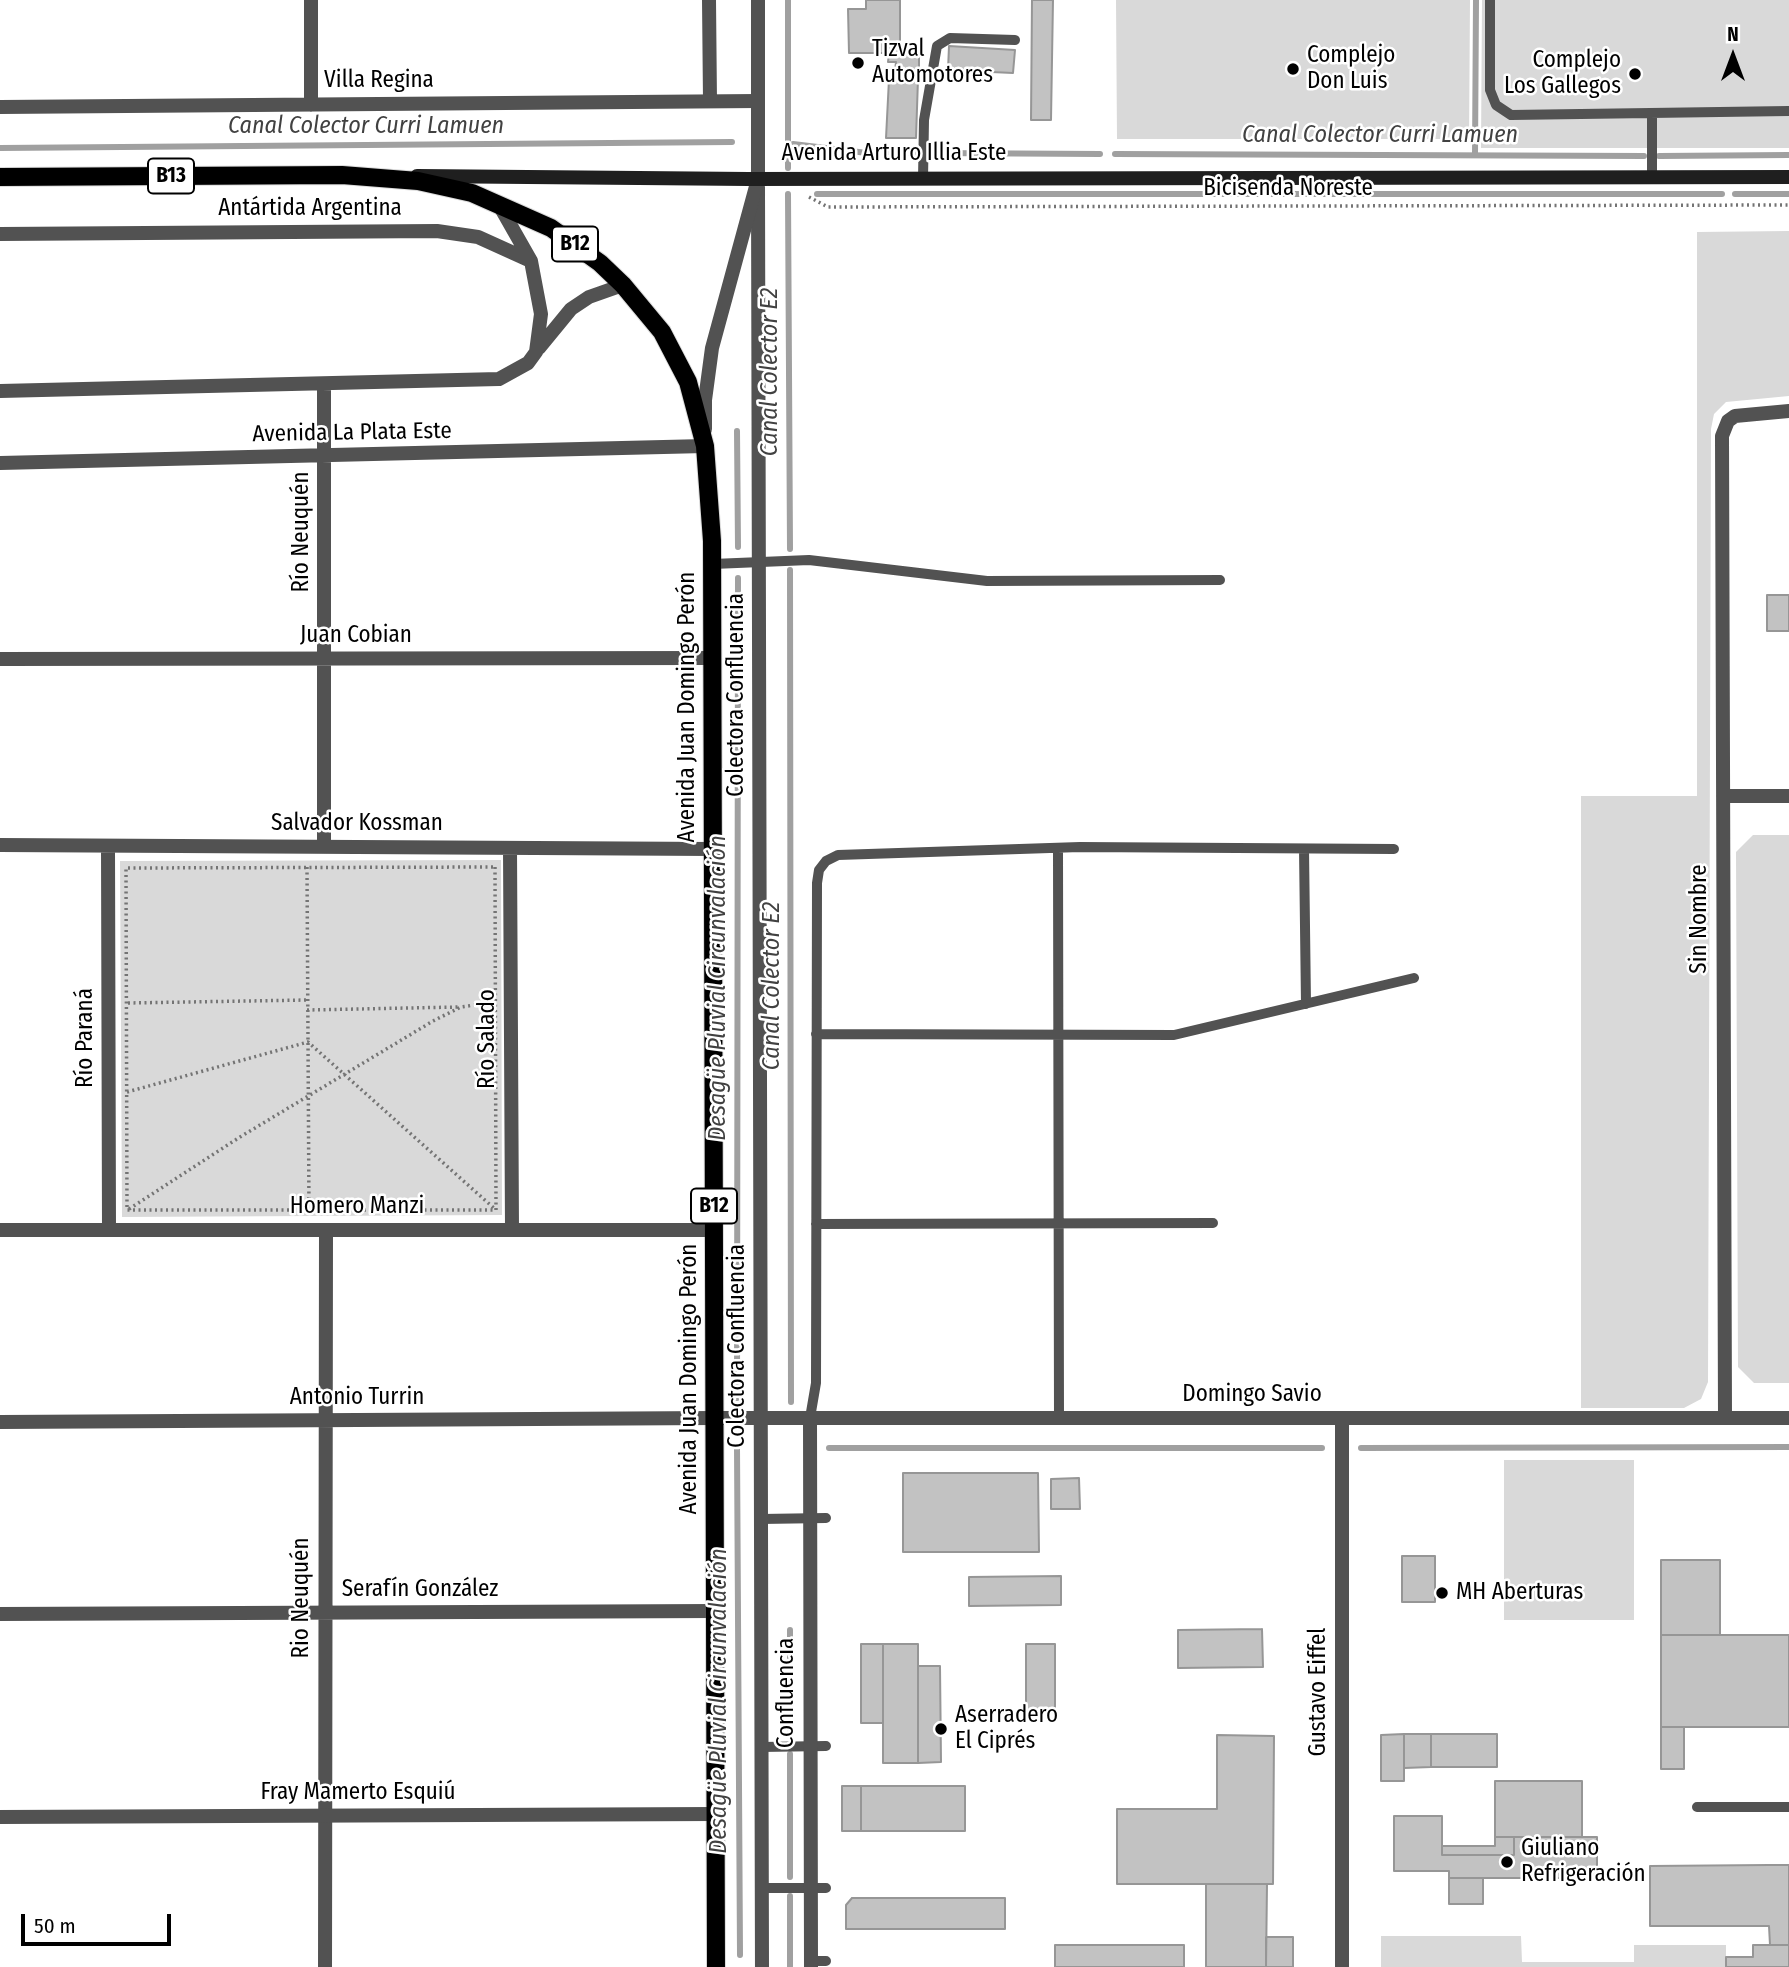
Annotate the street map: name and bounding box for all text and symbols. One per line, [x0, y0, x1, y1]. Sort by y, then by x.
north arrow [1698, 21, 1768, 91]
text: N [1727, 23, 1739, 46]
place label: Tizval Automotores [872, 36, 993, 90]
place label: Complejo Don Luis [1307, 42, 1395, 96]
place label: Complejo Los Gallegos [1504, 47, 1621, 101]
marker: Tizval Automotores [850, 55, 866, 71]
marker: Complejo Don Luis [1285, 61, 1301, 77]
marker: Complejo Los Gallegos [1627, 66, 1643, 82]
street label: Villa Regina [324, 67, 434, 95]
water label: Canal Colector Curri Lamuen [228, 112, 504, 140]
water label: Canal Colector Curri Lamuen [1242, 121, 1518, 149]
street label: Avenida Arturo Illia Este [782, 140, 1006, 168]
road number: B13 [148, 158, 194, 194]
street label: Bicisenda Noreste [1203, 175, 1373, 203]
street label: Antártida Argentina [218, 195, 402, 223]
road number: B12 [552, 226, 598, 262]
water label: Canal Colector E2 [756, 288, 784, 456]
street label: Avenida La Plata Este [252, 417, 452, 449]
street label: Río Neuquén [288, 471, 316, 593]
street label: Avenida Juan Domingo Perón [674, 572, 702, 842]
street label: Colectora Confluencia [723, 593, 751, 797]
street label: Juan Cobian [300, 622, 412, 650]
street label: Salvador Kossman [271, 810, 443, 838]
water label: Desagüe Pluvial Circunvalación [704, 835, 732, 1141]
street label: Sin Nombre [1686, 864, 1714, 974]
water label: Canal Colector E2 [758, 902, 786, 1070]
street label: Río Paraná [72, 988, 100, 1088]
street label: Río Salado [474, 989, 502, 1089]
road number: B12 [691, 1188, 737, 1224]
street label: Homero Manzi [290, 1193, 424, 1221]
street label: Avenida Juan Domingo Perón [676, 1244, 704, 1514]
street label: Colectora Confluencia [724, 1244, 752, 1448]
street label: Domingo Savio [1182, 1381, 1322, 1409]
street label: Antonio Turrin [290, 1384, 424, 1412]
street label: Rio Neuquén [288, 1537, 316, 1659]
water label: Desagüe Pluvial Circunvalación [705, 1548, 733, 1854]
street label: Serafín González [342, 1576, 498, 1604]
place label: MH Aberturas [1456, 1579, 1583, 1607]
marker: MH Aberturas [1434, 1585, 1450, 1601]
street label: Gustavo Eiffel [1305, 1628, 1333, 1756]
street label: Confluencia [773, 1638, 801, 1748]
place label: Aserradero El Ciprés [955, 1702, 1058, 1756]
marker: Aserradero El Ciprés [933, 1721, 949, 1737]
street label: Fray Mamerto Esquiú [260, 1779, 456, 1807]
place label: Giuliano Refrigeración [1521, 1835, 1646, 1889]
marker: Giuliano Refrigeración [1499, 1854, 1515, 1870]
scale bar [24, 1900, 175, 1944]
text: 50 m [34, 1913, 76, 1939]

